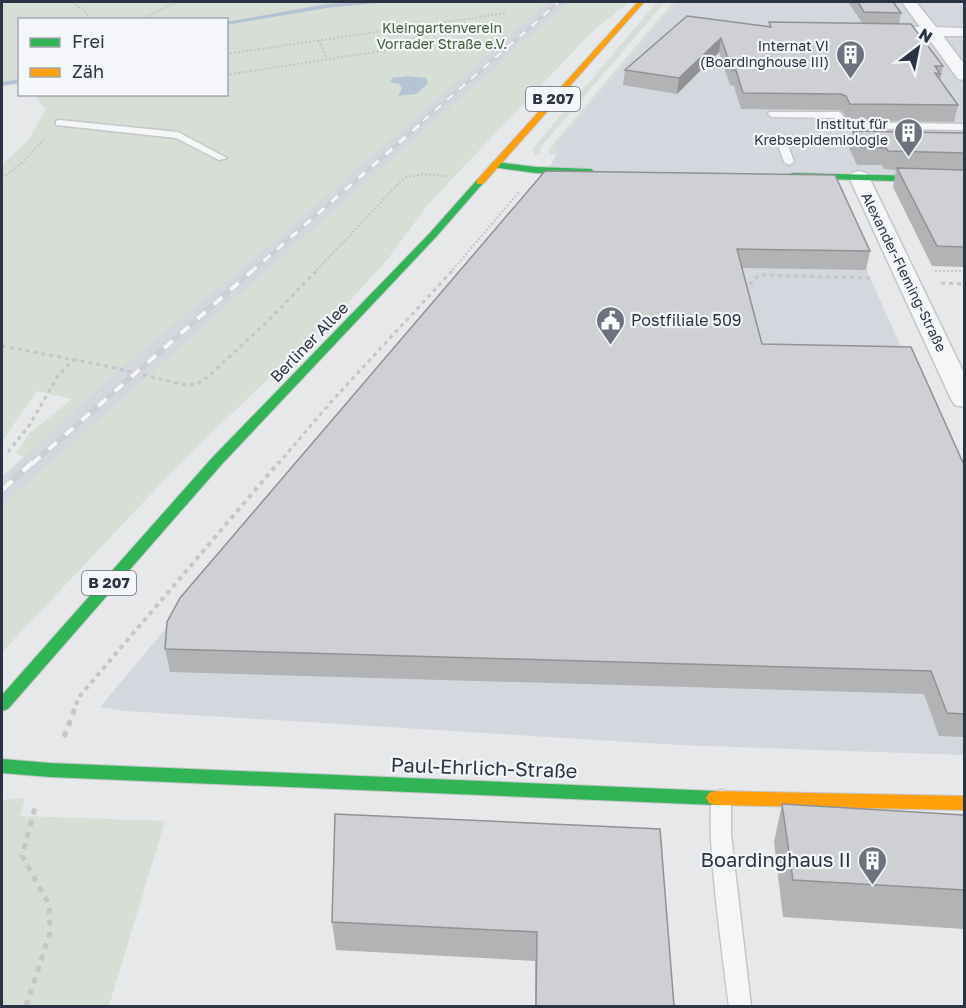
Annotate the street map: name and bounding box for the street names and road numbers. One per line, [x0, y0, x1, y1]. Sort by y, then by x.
road number: B 207 [526, 87, 580, 111]
street label: Alexander-Fleming-Straße [858, 189, 951, 354]
street label: Berliner Allee [266, 298, 352, 386]
road number: B 207 [82, 571, 136, 595]
street label: Paul-Ehrlich-Straße [390, 752, 578, 782]

